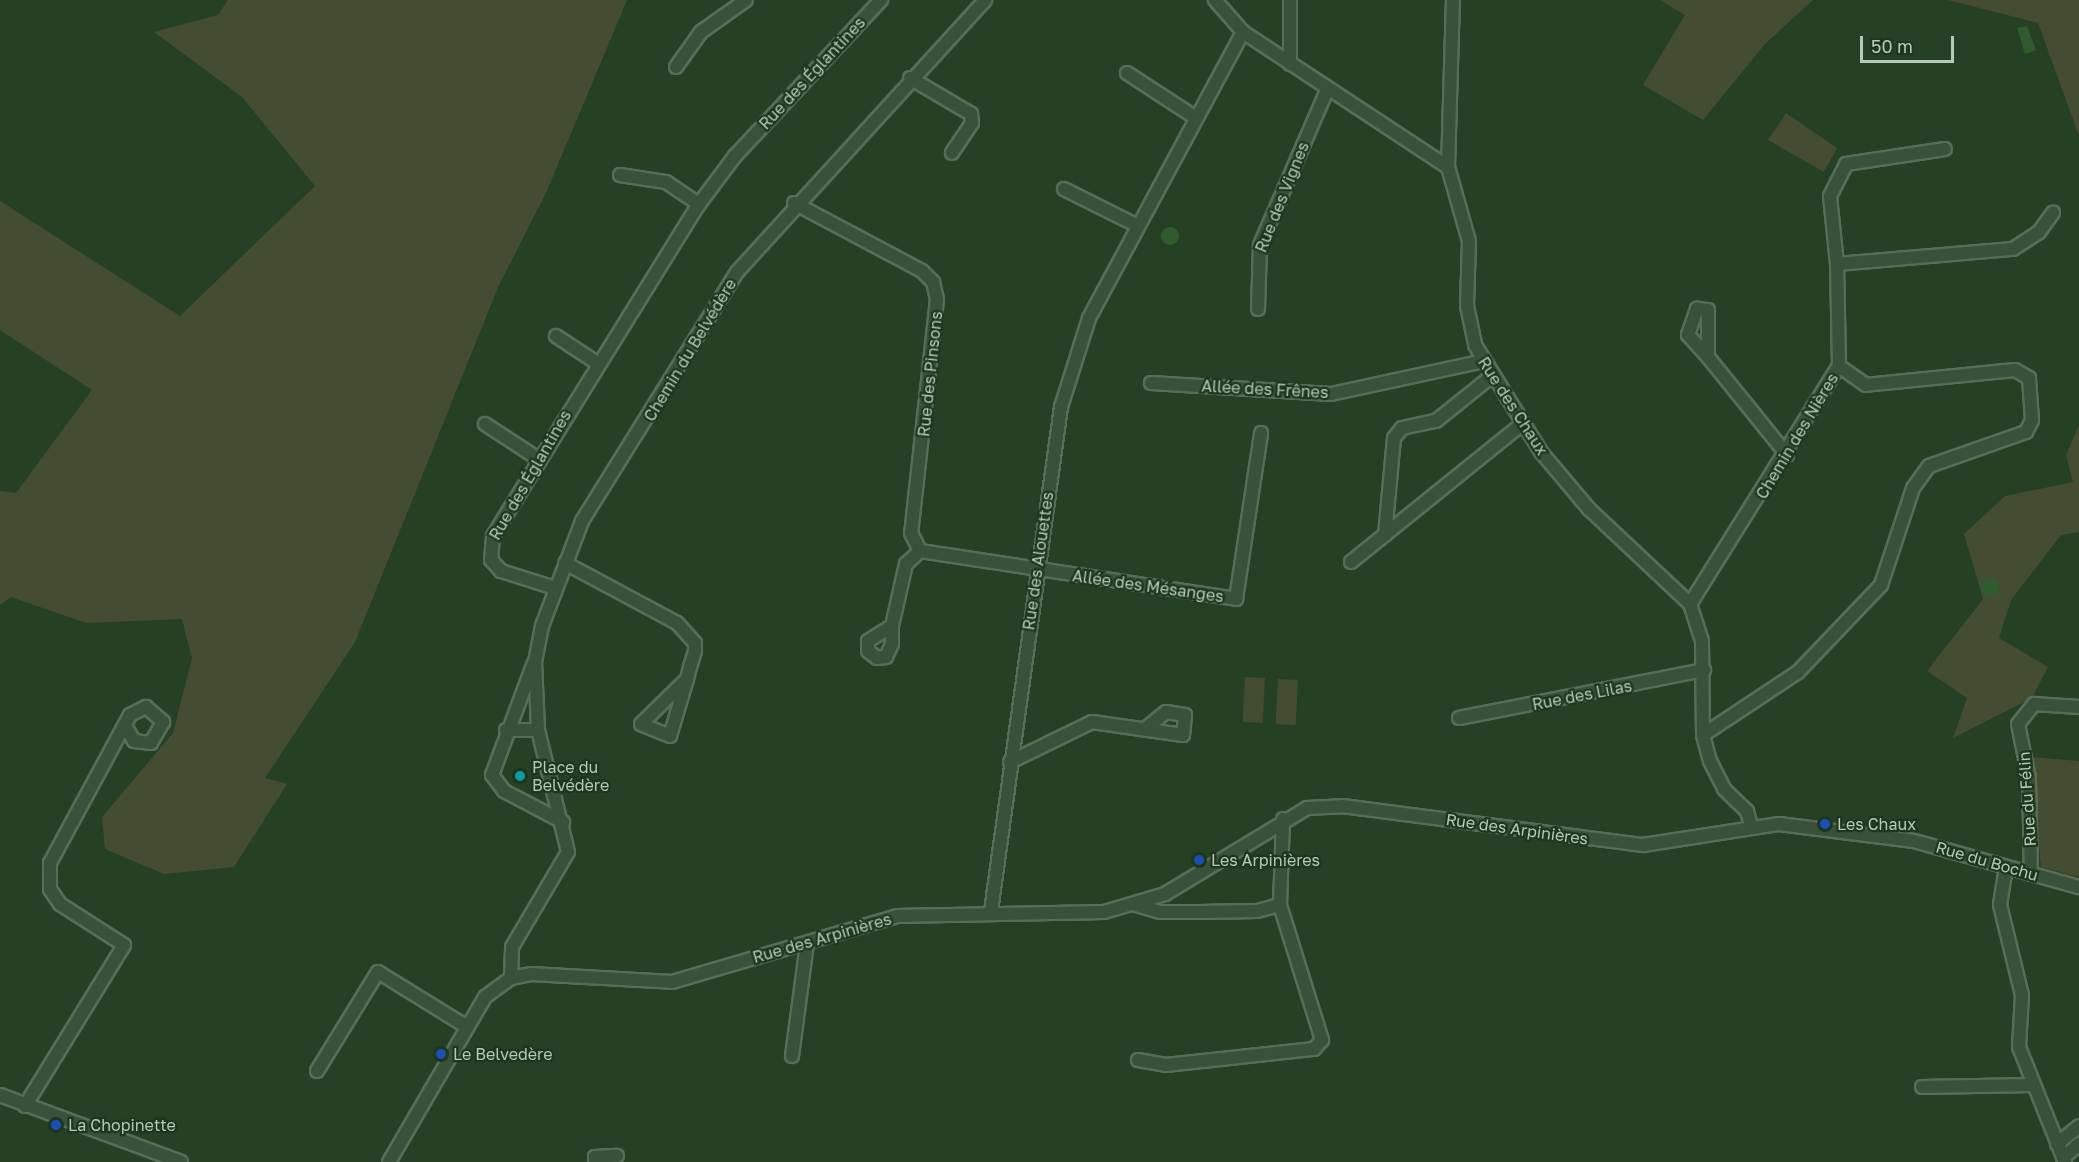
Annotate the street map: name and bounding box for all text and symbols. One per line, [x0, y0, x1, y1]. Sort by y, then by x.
street label: Rue des Églantines [755, 13, 869, 133]
scale bar [1863, 24, 1958, 62]
text: 50 m [1871, 35, 1913, 57]
street label: Rue des Vignes [1251, 139, 1313, 255]
street label: Chemin du Belvédère [640, 275, 740, 425]
street label: Rue des Pinsons [914, 310, 946, 438]
street label: Rue des Chaux [1474, 353, 1552, 459]
street label: Chemin des Nières [1752, 370, 1842, 502]
street label: Allée des Frênes [1201, 376, 1329, 402]
street label: Rue des Églantines [485, 407, 575, 543]
street label: Rue des Alouettes [1019, 491, 1057, 631]
street label: Allée des Mésanges [1071, 566, 1225, 606]
street label: Rue des Lilas [1531, 676, 1633, 714]
street label: Rue du Félin [2014, 751, 2040, 847]
place label: Place du Belvédère [532, 757, 609, 795]
marker: Place du Belvédère [513, 769, 527, 783]
street label: Rue des Arpinières [1445, 810, 1589, 848]
place label: Les Chaux [1837, 814, 1916, 834]
marker: Les Chaux [1818, 817, 1832, 831]
street label: Rue du Bochu [1934, 837, 2040, 885]
place label: Les Arpinières [1211, 850, 1320, 870]
marker: Les Arpinières [1192, 853, 1206, 867]
street label: Rue des Arpinières [750, 909, 894, 967]
place label: Le Belvedère [453, 1044, 552, 1064]
marker: Le Belvedère [434, 1047, 448, 1061]
place label: La Chopinette [68, 1115, 176, 1135]
marker: La Chopinette [49, 1118, 63, 1132]

